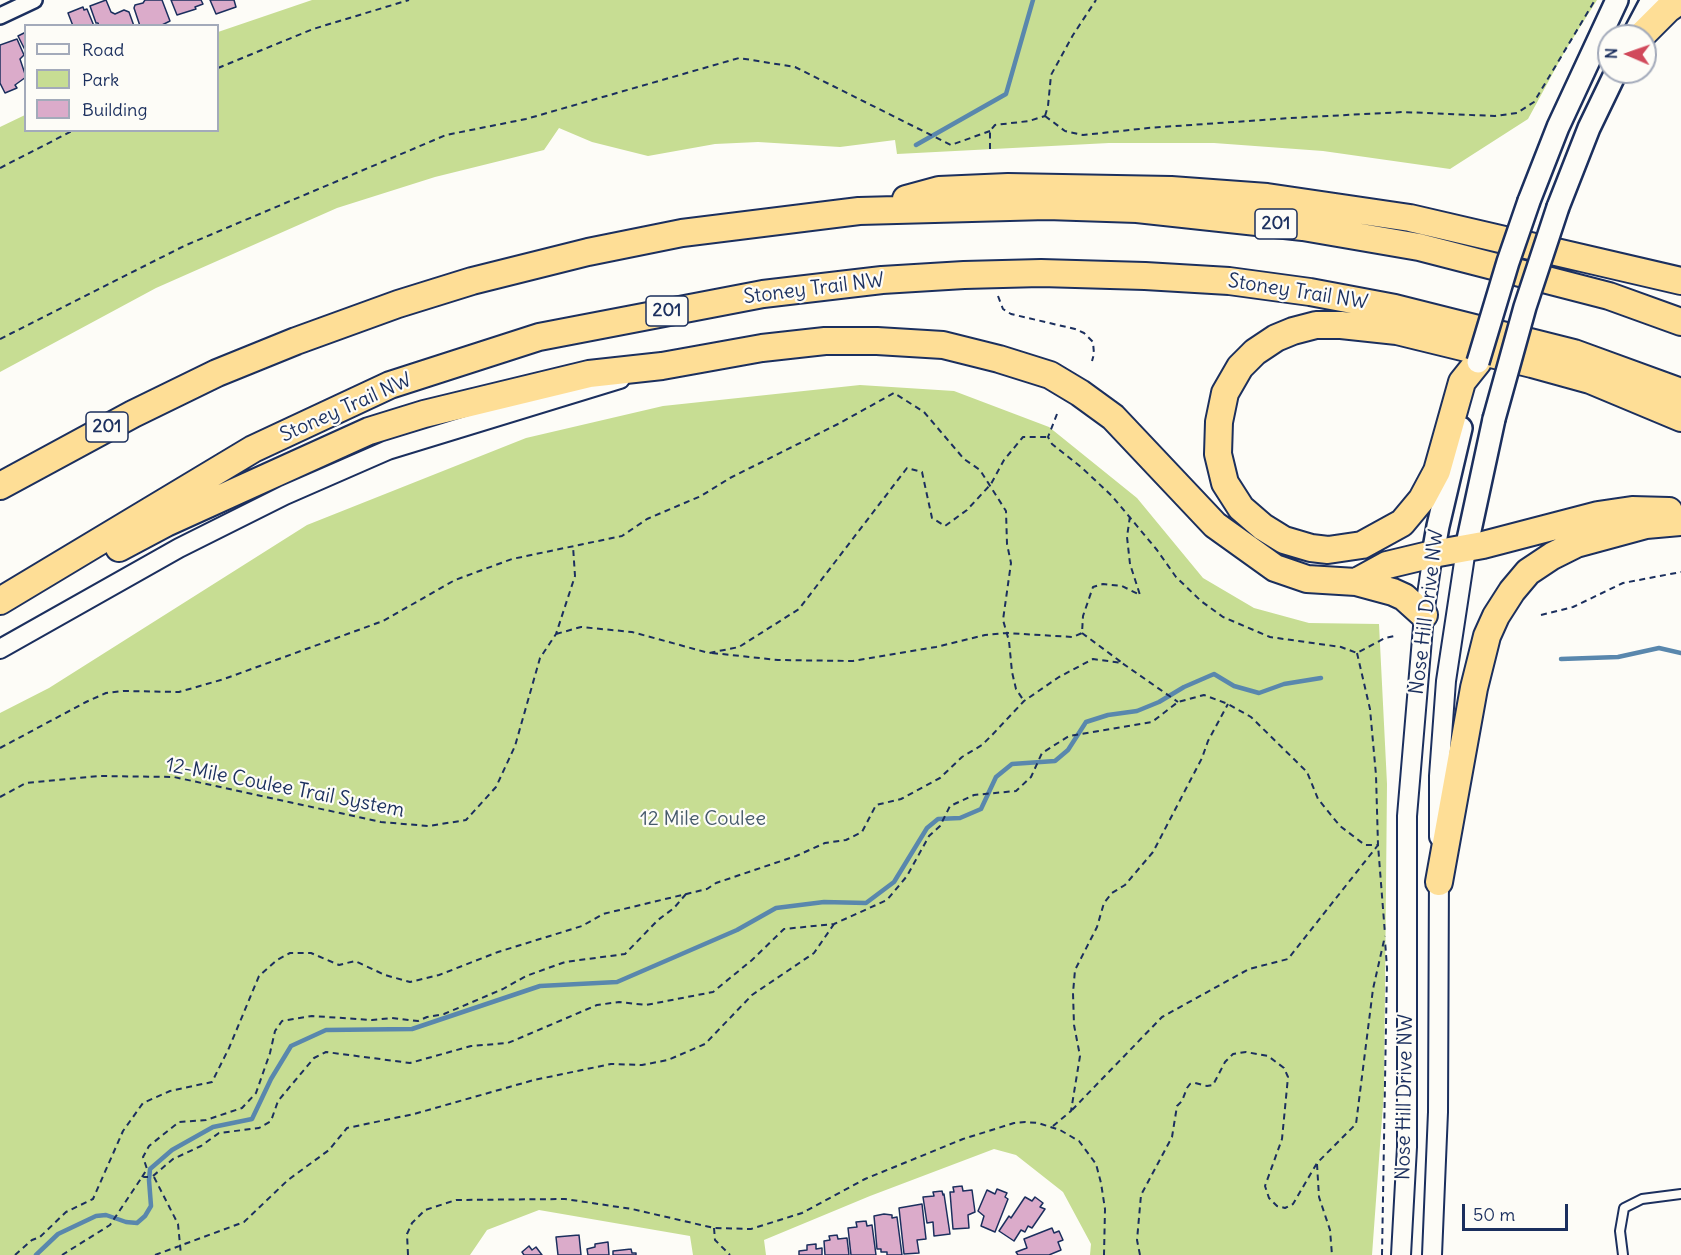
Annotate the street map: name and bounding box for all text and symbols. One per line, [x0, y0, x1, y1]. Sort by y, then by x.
legend [24, 24, 219, 132]
north arrow [1597, 24, 1657, 84]
text: Road [82, 38, 124, 61]
text: N [1601, 48, 1621, 59]
text: Park [82, 68, 119, 91]
text: Building [82, 98, 147, 121]
road number: 201 [1255, 209, 1297, 239]
street label: Stoney Trail NW [742, 268, 886, 310]
street label: Stoney Trail NW [1226, 269, 1370, 315]
road number: 201 [646, 296, 688, 326]
street label: Stoney Trail NW [277, 368, 415, 448]
road number: 201 [86, 412, 128, 442]
street label: Nose Hill Drive NW [1405, 528, 1449, 696]
street label: 12-Mile Coulee Trail System [164, 753, 406, 823]
park label: 12 Mile Coulee [640, 807, 766, 831]
street label: Nose Hill Drive NW [1392, 1014, 1418, 1180]
scale bar [1465, 1192, 1572, 1230]
text: 50 m [1473, 1203, 1515, 1226]

